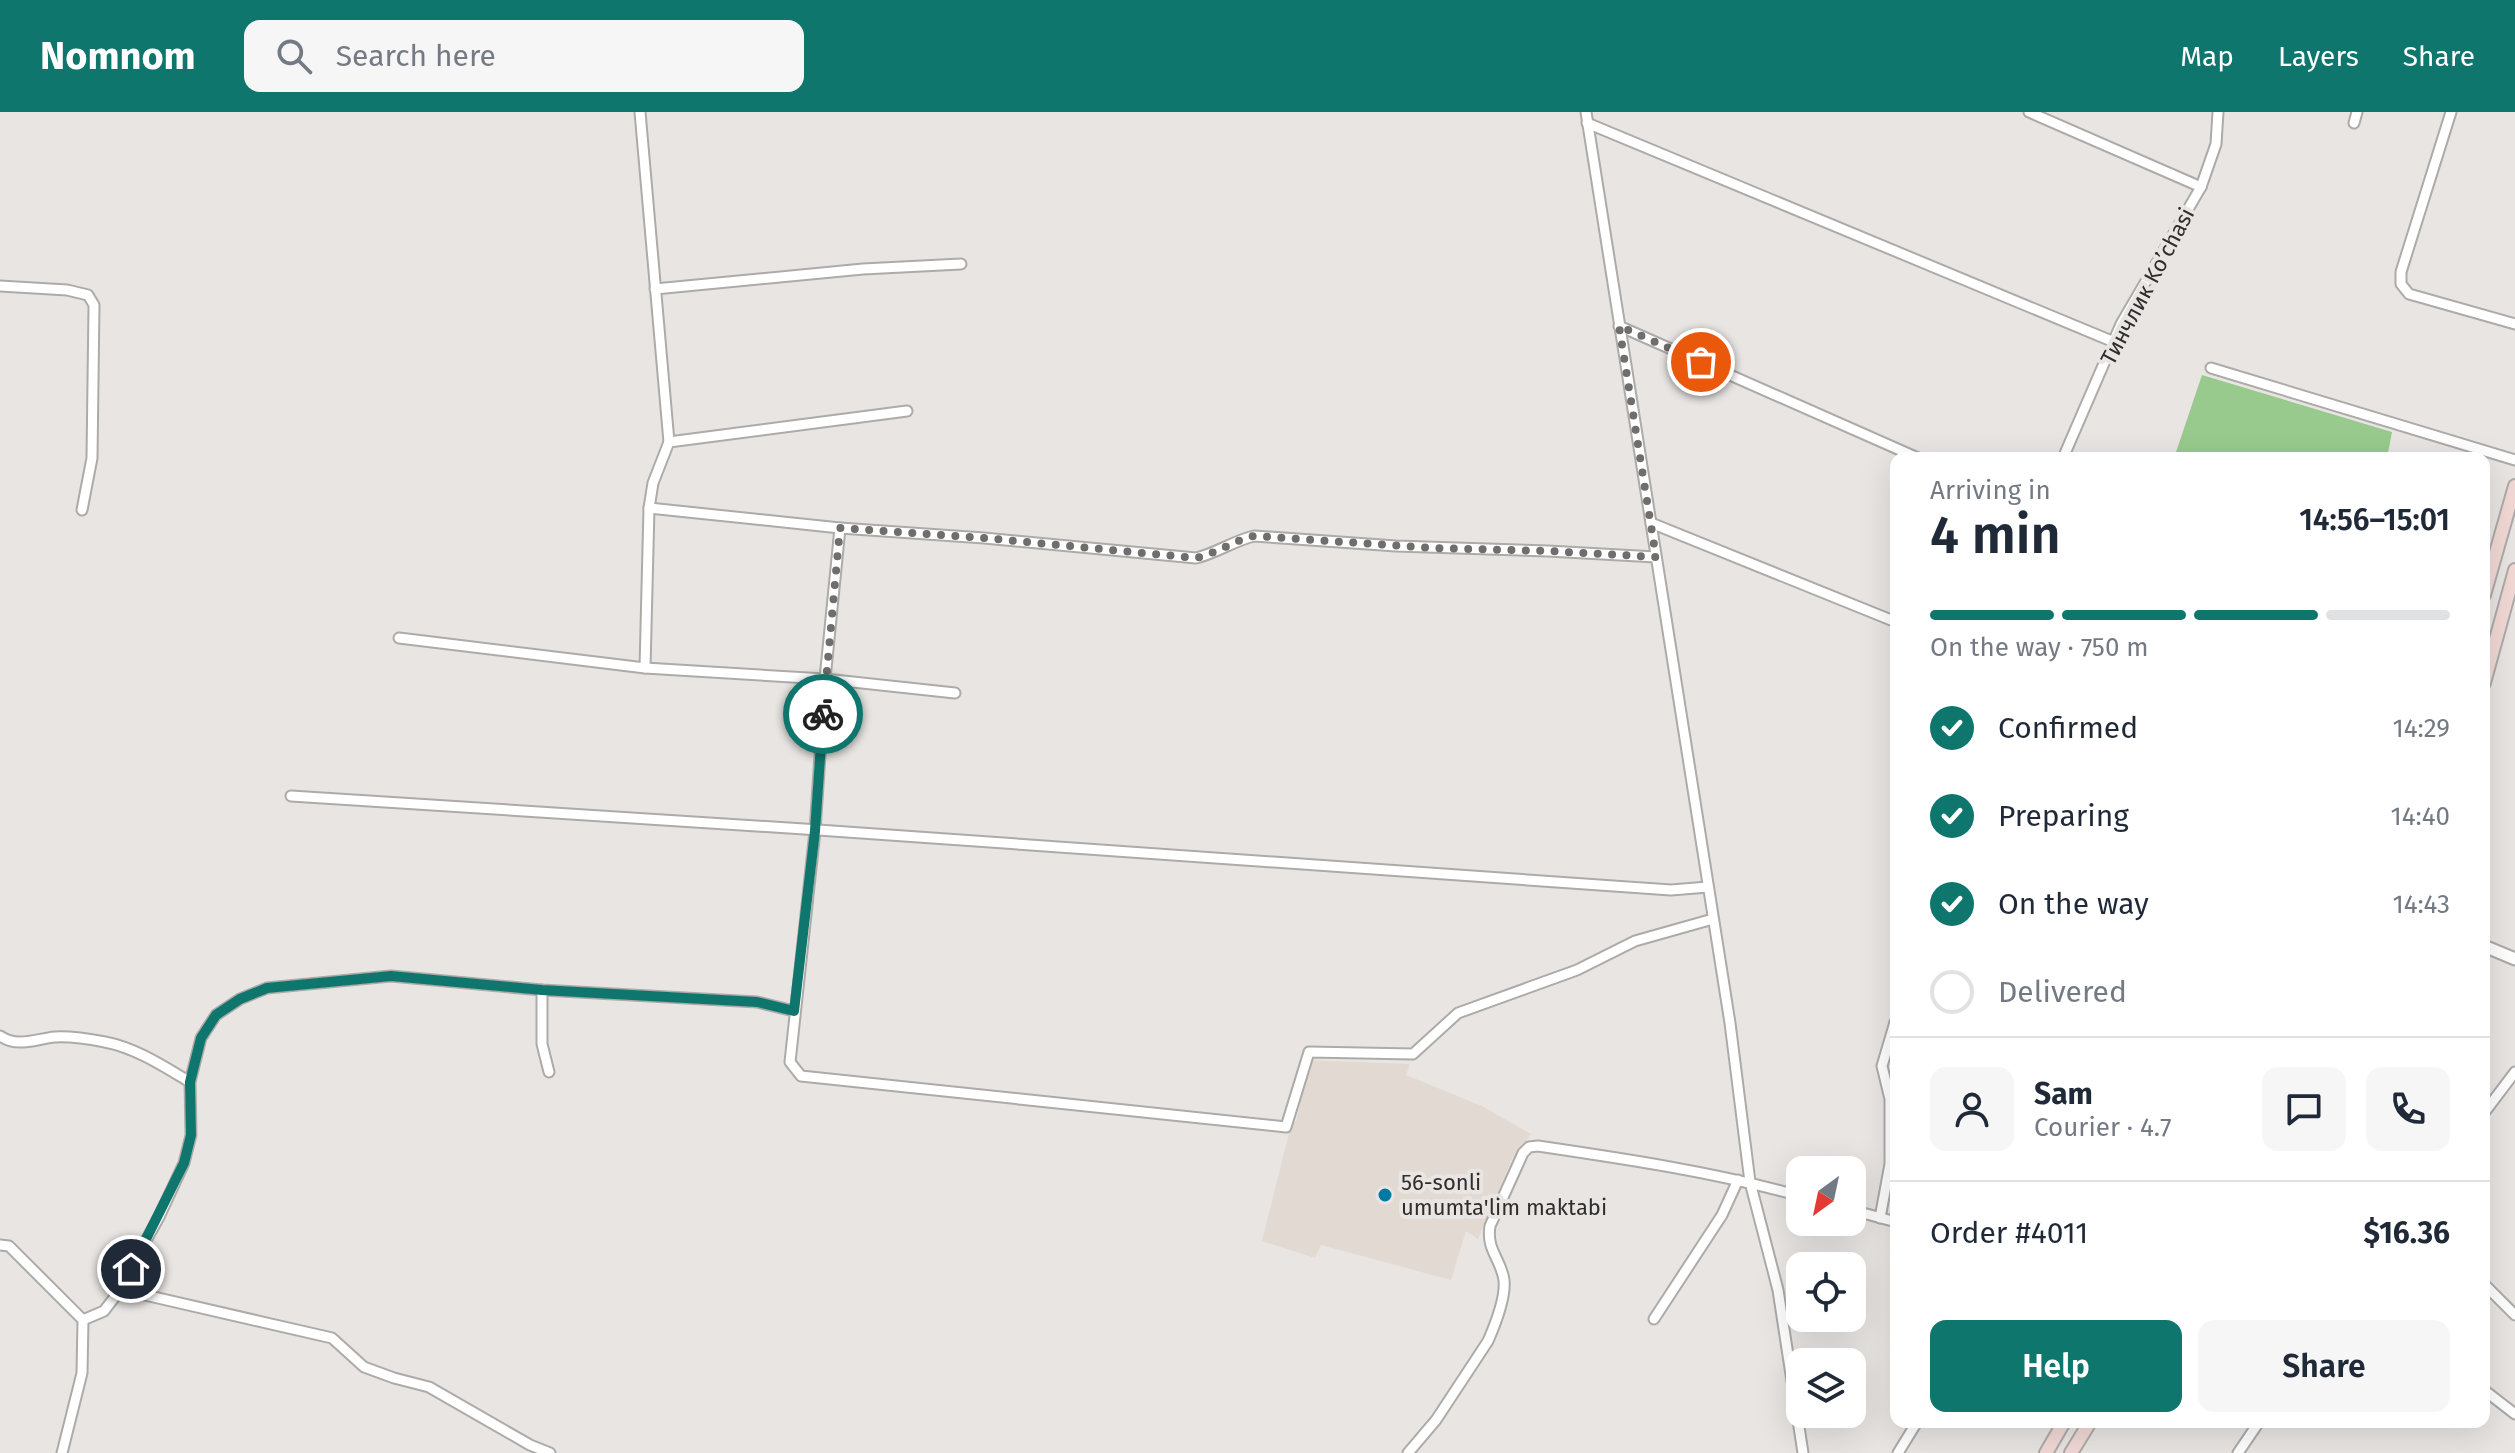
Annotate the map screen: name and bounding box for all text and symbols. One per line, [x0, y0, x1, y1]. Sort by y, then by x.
search box [244, 20, 804, 92]
text: Nomnom [40, 33, 196, 79]
icon: search [272, 34, 316, 78]
text: Search here [336, 38, 496, 74]
text: Map [2180, 40, 2234, 73]
text: Layers [2278, 40, 2359, 73]
text: Share [2403, 40, 2475, 73]
street label: Тинчлик Ko’chasi [2095, 203, 2200, 369]
pin [1667, 328, 1735, 396]
icon: bag [1679, 340, 1723, 384]
text: Arriving in [1930, 475, 2051, 506]
text: 14:56–15:01 [2299, 502, 2450, 538]
text: 4 min [1930, 504, 2061, 567]
text: On the way · 750 m [1930, 632, 2149, 663]
courier [783, 674, 863, 754]
icon: bike [801, 692, 845, 736]
icon: check [1930, 706, 1974, 750]
text: Confirmed [1998, 710, 2138, 746]
text: 14:29 [2392, 713, 2450, 744]
icon: check [1930, 794, 1974, 838]
text: Preparing [1998, 798, 2129, 834]
text: 14:40 [2390, 801, 2450, 832]
icon: check [1930, 882, 1974, 926]
text: On the way [1998, 886, 2149, 922]
text: 14:43 [2392, 889, 2450, 920]
text: Delivered [1998, 974, 2127, 1010]
button: person [1930, 1067, 2014, 1151]
button: chat [2262, 1067, 2346, 1151]
button: phone [2366, 1067, 2450, 1151]
text: Sam [2034, 1076, 2093, 1112]
text: Courier · 4.7 [2034, 1112, 2172, 1143]
north arrow [1786, 1156, 1866, 1236]
map controls [1786, 1156, 1866, 1428]
place label: 56-sonli umumta'lim maktabi [1401, 1169, 1607, 1221]
marker: 56-sonli umumta'lim maktabi [1376, 1186, 1394, 1204]
text: Order #4011 [1930, 1215, 2088, 1251]
text: $16.36 [2364, 1215, 2450, 1251]
pin [97, 1235, 165, 1303]
icon: home [109, 1247, 153, 1291]
button: locate [1786, 1252, 1866, 1332]
button: Help [1930, 1320, 2182, 1412]
button: Share [2198, 1320, 2450, 1412]
button: layers [1786, 1348, 1866, 1428]

